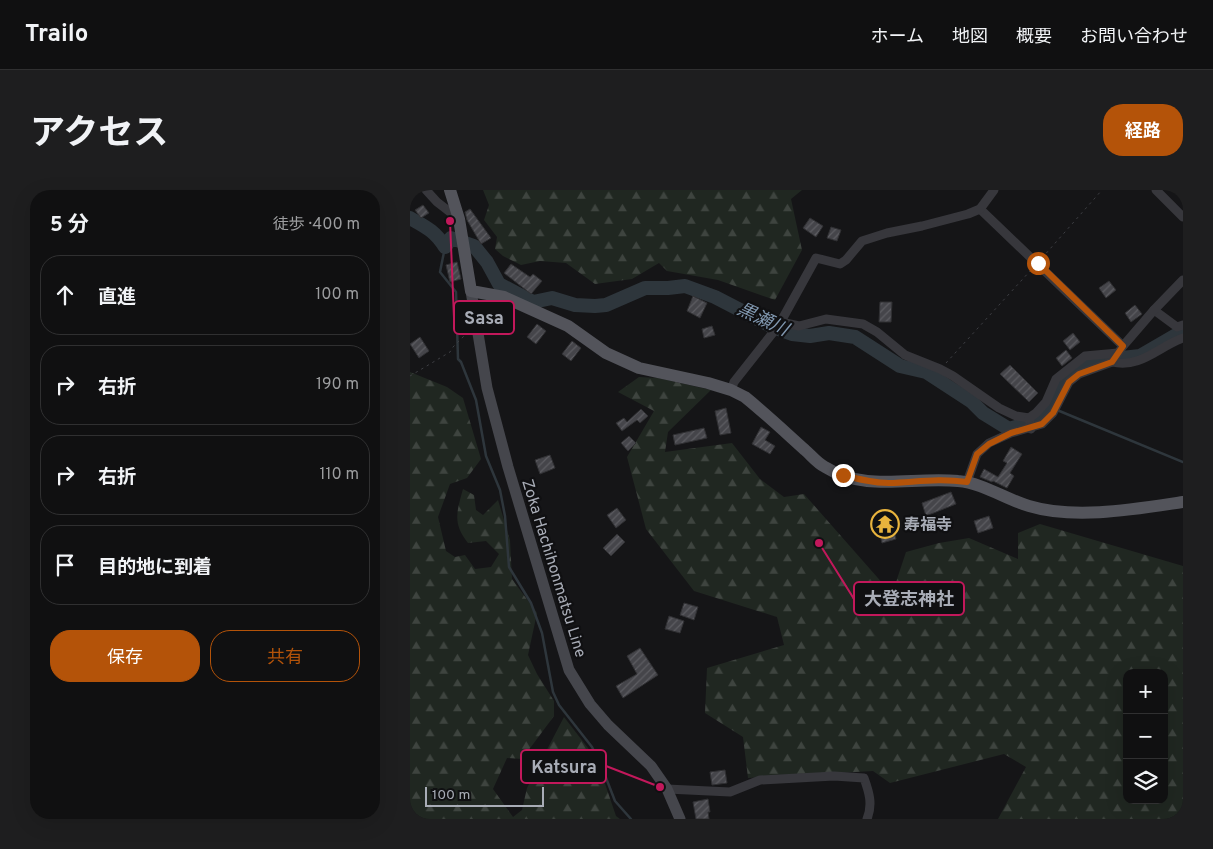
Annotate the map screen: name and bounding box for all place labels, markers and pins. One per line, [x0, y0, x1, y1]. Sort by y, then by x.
callout: Sasa [454, 301, 514, 334]
temple icon: 寿福寺 [870, 509, 900, 539]
place label: 寿福寺 [904, 516, 952, 536]
callout: 大登志神社 [854, 582, 964, 615]
callout: Katsura [521, 750, 606, 783]

